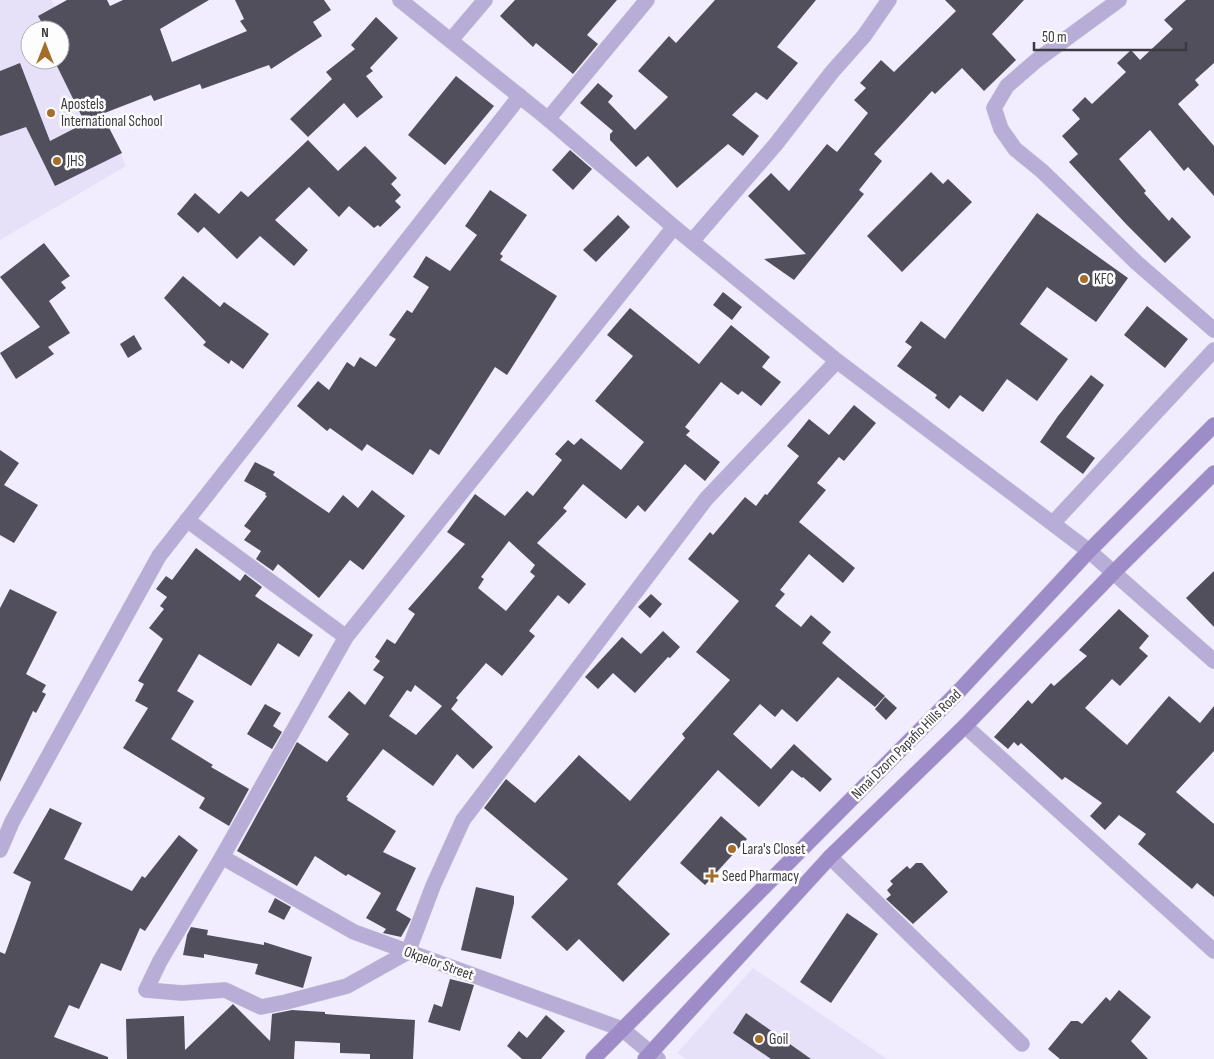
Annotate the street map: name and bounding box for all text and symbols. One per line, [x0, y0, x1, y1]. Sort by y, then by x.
north arrow [20, 20, 70, 70]
scale bar [1034, 20, 1186, 52]
text: N [41, 24, 49, 41]
text: 50 m [1042, 28, 1067, 47]
place label: Apostels International School [60, 95, 163, 131]
marker: Apostels International School [45, 107, 57, 119]
place label: JHS [66, 152, 84, 171]
marker: JHS [51, 155, 63, 167]
place label: KFC [1094, 270, 1114, 289]
marker: KFC [1078, 273, 1090, 285]
street label: Nmai Dzorn Papafio Hills Road [847, 685, 965, 803]
place label: Lara's Closet [742, 840, 806, 859]
marker: Lara's Closet [726, 843, 738, 855]
place label: Seed Pharmacy [722, 867, 799, 886]
marker: Seed Pharmacy [706, 870, 718, 882]
street label: Okpelor Street [401, 942, 477, 985]
place label: Goil [769, 1030, 788, 1049]
marker: Goil [753, 1033, 765, 1045]

